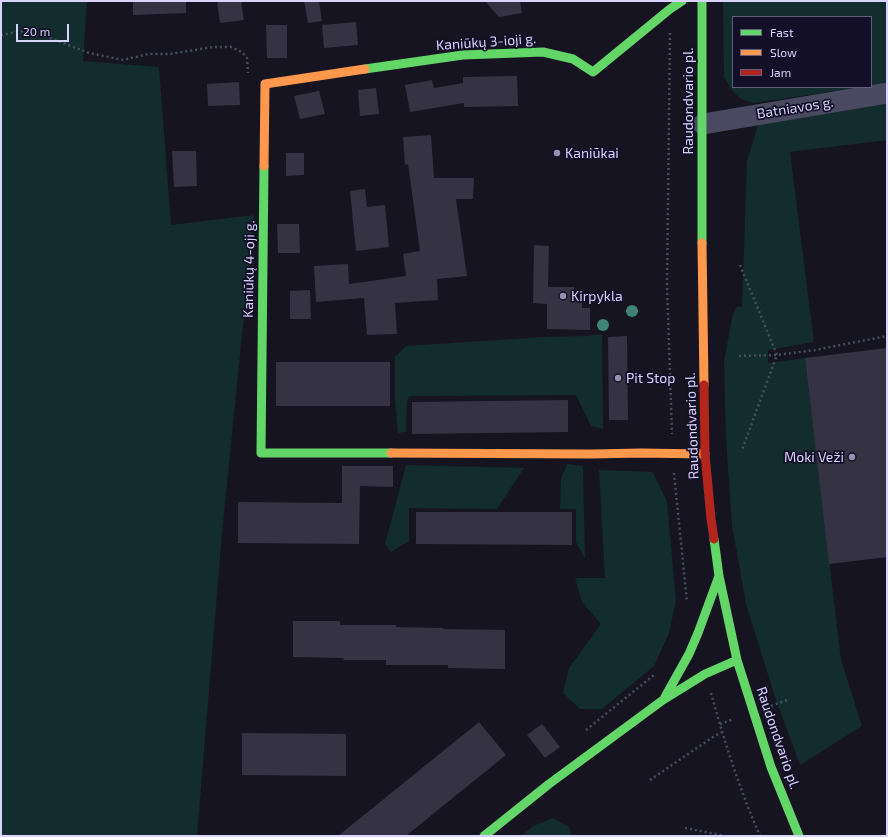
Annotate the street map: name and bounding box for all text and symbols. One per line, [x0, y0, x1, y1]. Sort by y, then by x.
scale bar [18, 16, 71, 42]
legend [732, 16, 872, 88]
text: 20 m [23, 24, 50, 38]
text: Fast [770, 25, 793, 39]
street label: Kaniūkų 3-ioji g. [435, 30, 537, 54]
text: Slow [770, 45, 797, 59]
street label: Raudondvario pl. [680, 47, 696, 155]
text: Jam [770, 65, 791, 79]
street label: Batniavos g. [755, 94, 835, 122]
place label: Kaniūkai [565, 145, 619, 161]
marker: Kaniūkai [552, 148, 562, 158]
street label: Kaniūkų 4-oji g. [240, 220, 258, 318]
place label: Kirpykla [571, 288, 623, 304]
marker: Kirpykla [558, 291, 568, 301]
place label: Pit Stop [626, 370, 675, 386]
street label: Raudondvario pl. [682, 372, 702, 480]
marker: Pit Stop [613, 373, 623, 383]
place label: Moki Veži [784, 449, 844, 465]
marker: Moki Veži [847, 452, 857, 462]
street label: Raudondvario pl. [753, 685, 803, 791]

